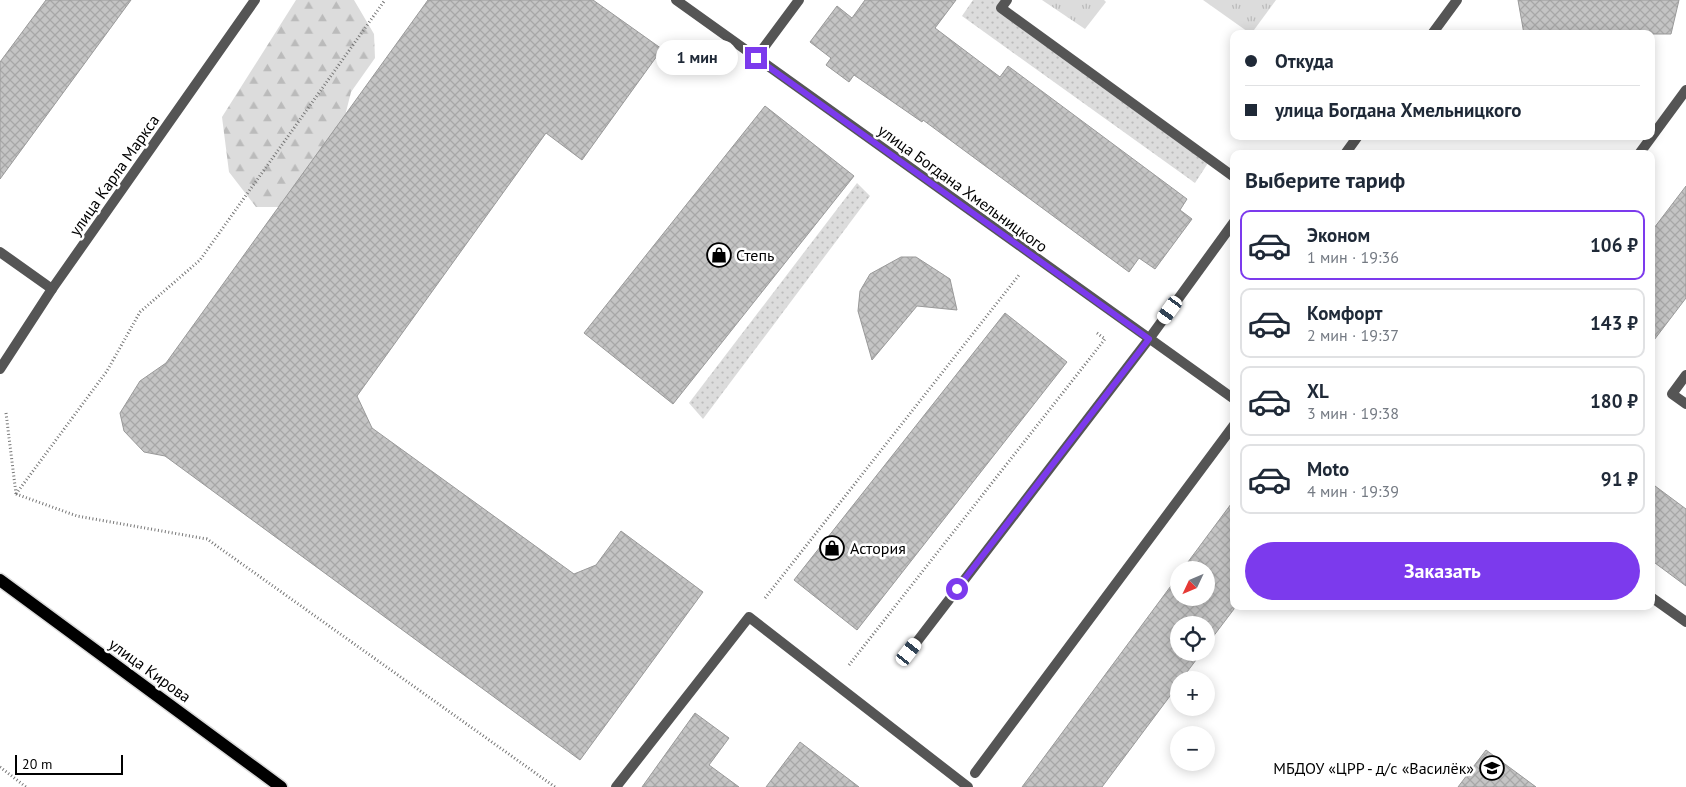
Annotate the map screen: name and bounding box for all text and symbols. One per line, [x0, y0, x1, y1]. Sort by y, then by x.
callout: 1 мин [656, 40, 738, 76]
text: 1 мин [676, 47, 718, 67]
route end [745, 47, 767, 69]
text: Откуда [1275, 49, 1334, 73]
text: улица Богдана Хмельницкого [1275, 98, 1521, 122]
street label: улица Карла Маркса [65, 111, 163, 239]
street label: улица Богдана Хмельницкого [874, 120, 1052, 256]
text: Выберите тариф [1245, 166, 1405, 194]
icon: car [1247, 223, 1292, 268]
text: Эконом [1307, 223, 1370, 247]
text: 106 ₽ [1590, 233, 1638, 257]
shop icon: Степь [706, 242, 732, 268]
place label: Степь [736, 245, 774, 265]
text: 1 мин · 19:36 [1307, 247, 1399, 267]
car [1155, 293, 1184, 327]
icon: car [1247, 301, 1292, 346]
text: Комфорт [1307, 301, 1383, 325]
text: 143 ₽ [1590, 311, 1638, 335]
text: 2 мин · 19:37 [1307, 325, 1399, 345]
icon: car [1247, 379, 1292, 424]
text: XL [1307, 379, 1329, 403]
text: 180 ₽ [1590, 389, 1638, 413]
text: 3 мин · 19:38 [1307, 403, 1399, 423]
icon: car [1247, 457, 1292, 502]
text: Moto [1307, 457, 1349, 481]
text: 91 ₽ [1601, 467, 1638, 491]
text: 4 мин · 19:39 [1307, 481, 1399, 501]
shop icon: Астория [819, 535, 845, 561]
place label: Астория [850, 538, 906, 558]
button: Заказать [1245, 542, 1640, 600]
north arrow [1170, 561, 1215, 606]
map controls [1170, 561, 1215, 771]
route start [946, 578, 968, 600]
button: locate [1170, 616, 1215, 661]
street label: улица Кирова [105, 634, 195, 706]
car [893, 636, 924, 668]
button: + [1170, 671, 1215, 716]
button: − [1170, 726, 1215, 771]
scale bar [15, 752, 122, 775]
text: 20 m [22, 755, 52, 773]
school or university icon: МБДОУ «ЦРР - д/с «Василёк» [1479, 755, 1505, 781]
place label: МБДОУ «ЦРР - д/с «Василёк» [1273, 758, 1474, 778]

